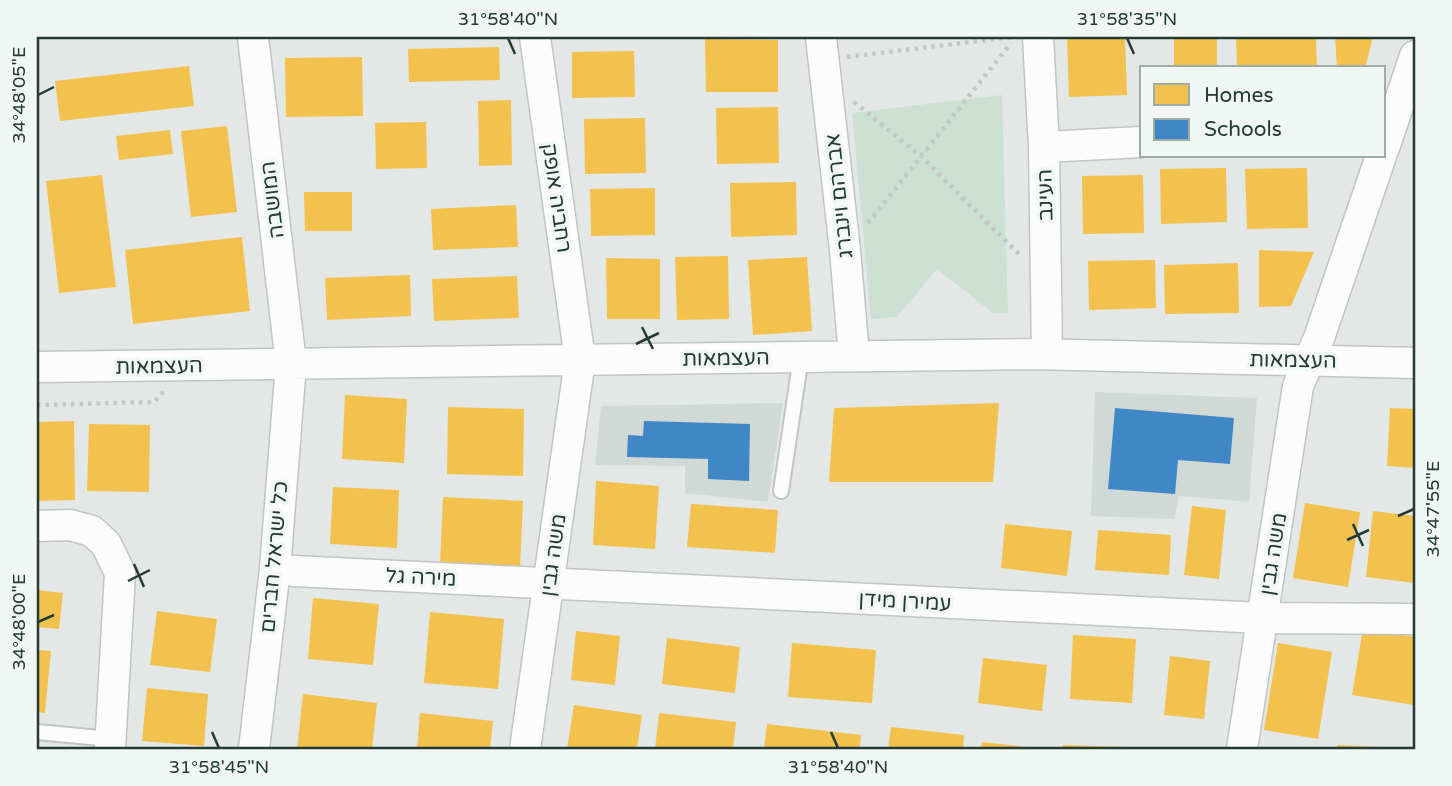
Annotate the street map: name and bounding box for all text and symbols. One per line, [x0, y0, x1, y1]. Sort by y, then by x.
text: 31°58'40"N [458, 8, 558, 30]
text: 31°58'35"N [1077, 8, 1177, 30]
text: 34°48'05"E [8, 47, 30, 143]
legend [1140, 66, 1386, 158]
text: Homes [1204, 83, 1274, 108]
text: Schools [1204, 117, 1282, 142]
street label: אברהם וינברג [821, 132, 858, 259]
street label: רחביה אופק [536, 142, 577, 254]
street label: המושבה [255, 160, 290, 240]
street label: העינב [1033, 169, 1058, 221]
street label: העצמאות [682, 345, 770, 372]
street label: העצמאות [1249, 347, 1337, 374]
street label: העצמאות [115, 353, 203, 380]
text: 34°47'55"E [1422, 461, 1444, 557]
street label: כל ישראל חברים [255, 480, 294, 634]
street label: משה גבין [1255, 511, 1292, 597]
street label: משה גבין [535, 512, 572, 598]
street label: מירה גל [385, 563, 457, 592]
text: 34°48'00"E [8, 574, 30, 670]
street label: עמירן מידן [858, 587, 952, 616]
text: 31°58'45"N [169, 756, 269, 778]
text: 31°58'40"N [788, 756, 888, 778]

